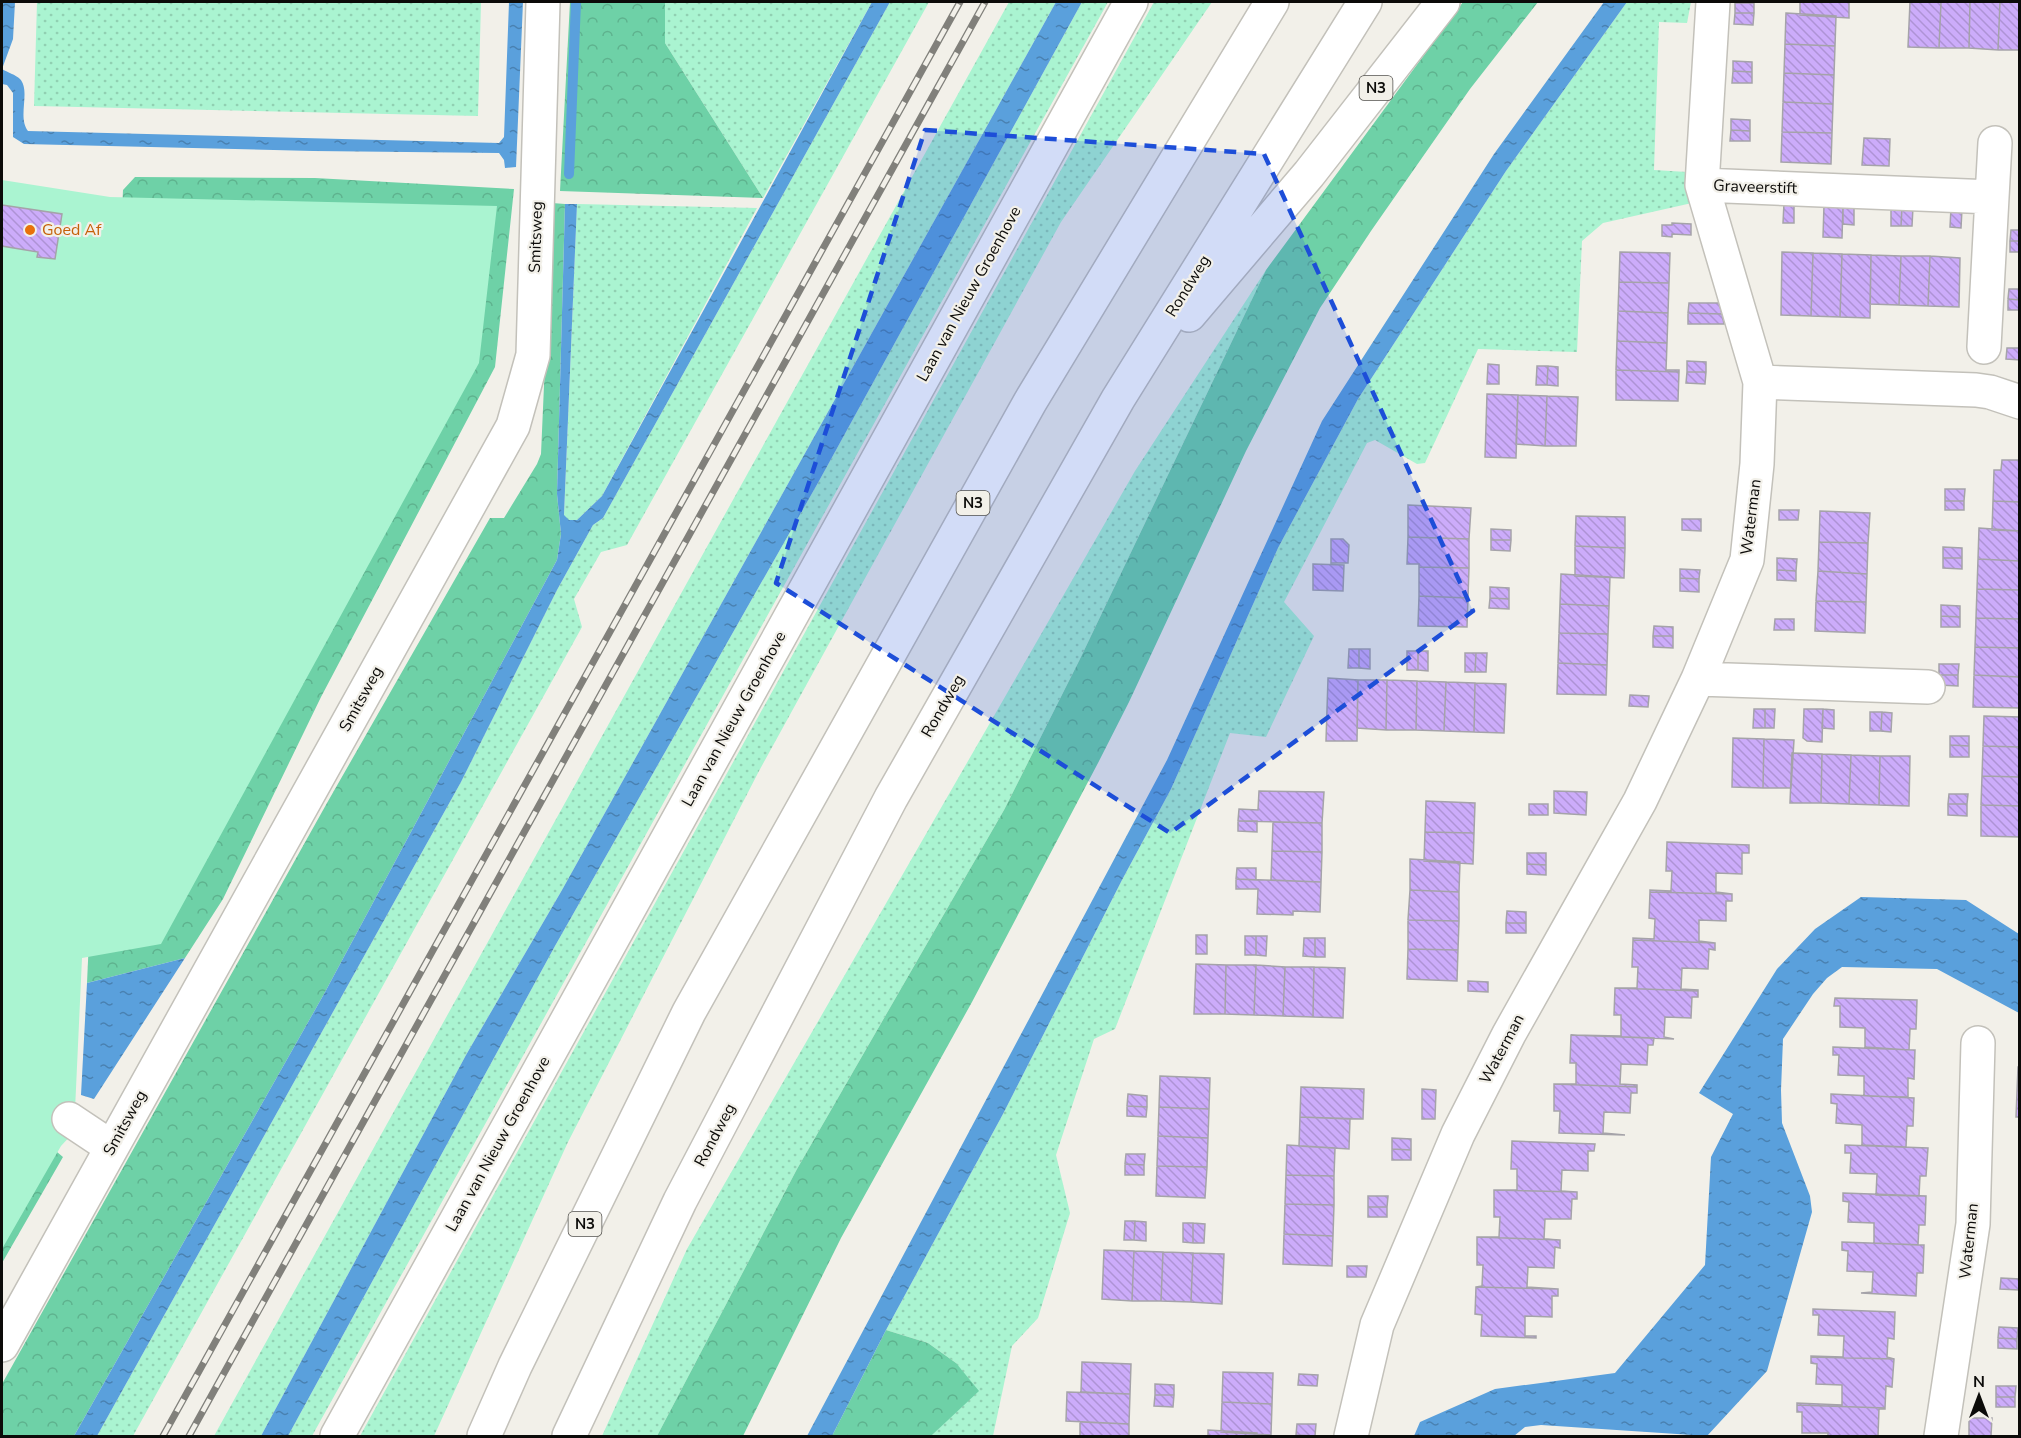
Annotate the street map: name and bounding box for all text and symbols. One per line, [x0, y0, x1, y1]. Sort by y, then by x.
road number: N3 [1360, 76, 1392, 100]
street label: Graveerstift [1713, 175, 1798, 199]
street label: Smitsweg [524, 201, 548, 273]
street label: Laan van Nieuw Groenhove [912, 202, 1026, 386]
place label: Goed Af [42, 219, 102, 241]
marker: Goed Af [23, 223, 37, 237]
street label: Rondweg [1160, 251, 1216, 321]
street label: Waterman [1735, 478, 1767, 556]
road number: N3 [956, 491, 990, 515]
street label: Laan van Nieuw Groenhove [677, 627, 791, 811]
street label: Smitsweg [334, 662, 388, 736]
street label: Rondweg [916, 671, 970, 741]
street label: Waterman [1474, 1010, 1530, 1088]
street label: Laan van Nieuw Groenhove [441, 1052, 555, 1236]
street label: Smitsweg [98, 1086, 152, 1160]
street label: Rondweg [689, 1099, 741, 1171]
street label: Waterman [1954, 1202, 1984, 1280]
road number: N3 [568, 1212, 602, 1236]
north arrow [1949, 1366, 2009, 1426]
text: N [1973, 1371, 1985, 1393]

